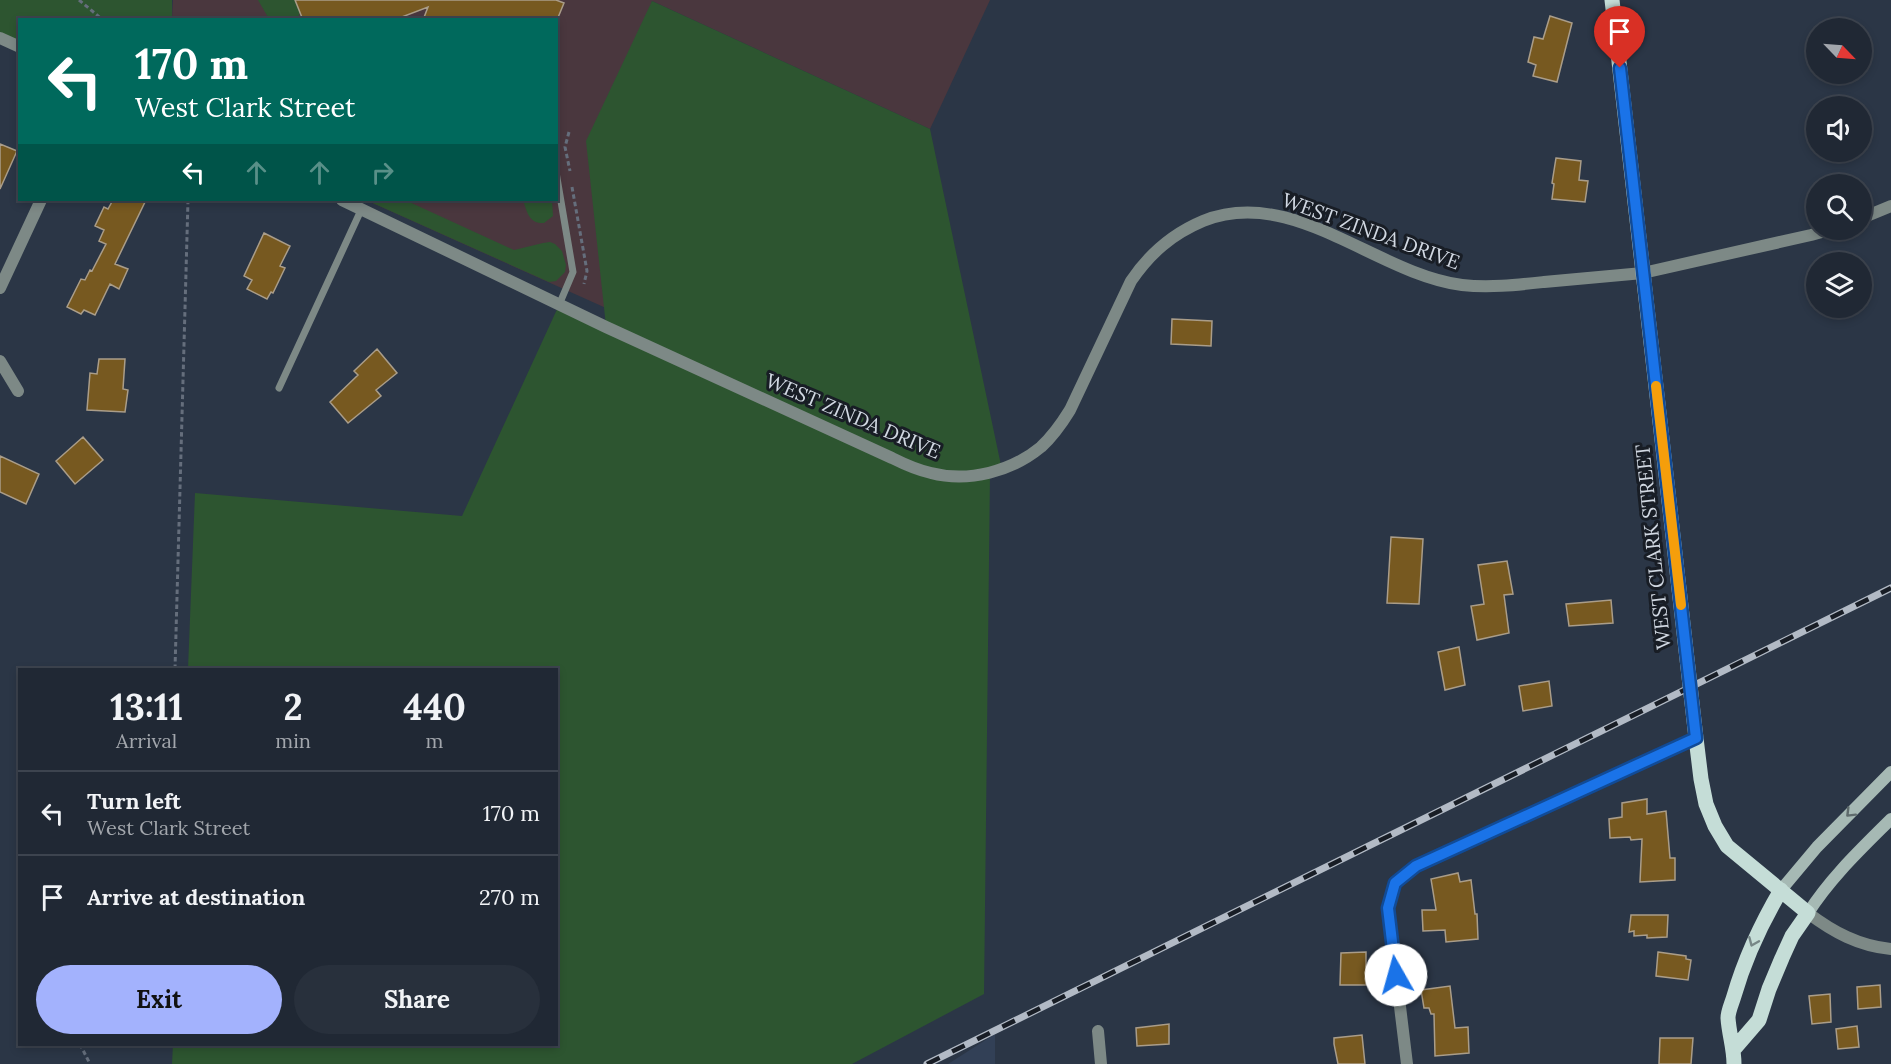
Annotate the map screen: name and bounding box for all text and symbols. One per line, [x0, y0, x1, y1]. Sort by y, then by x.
pin [1594, 6, 1645, 68]
icon: arrive [1603, 15, 1636, 48]
north arrow [1806, 18, 1872, 84]
map controls [1806, 18, 1872, 318]
text: 170 m [135, 37, 248, 91]
icon: left [36, 42, 114, 120]
text: West Clark Street [135, 90, 355, 124]
button: sound [1806, 96, 1872, 162]
icon: left [177, 156, 210, 189]
icon: ahead [240, 156, 273, 189]
icon: ahead [303, 156, 336, 189]
icon: right [366, 156, 399, 189]
button: search [1806, 174, 1872, 240]
street label: WEST ZINDA DRIVE [1279, 187, 1464, 274]
button: layers [1806, 252, 1872, 318]
street label: WEST ZINDA DRIVE [762, 367, 944, 464]
street label: WEST CLARK STREET [1629, 443, 1676, 651]
text: 13:11 [110, 684, 183, 730]
text: 2 [284, 684, 303, 730]
text: 440 [403, 684, 466, 730]
text: Arrival [116, 728, 177, 753]
text: min [275, 728, 311, 753]
text: m [426, 728, 443, 753]
text: Turn left [87, 787, 181, 815]
icon: left [36, 797, 69, 830]
text: 170 m [483, 799, 540, 827]
one-way arrow [1846, 806, 1857, 817]
text: West Clark Street [87, 815, 250, 840]
icon: arrive [36, 881, 69, 914]
text: Arrive at destination [87, 883, 305, 911]
text: 270 m [479, 883, 540, 911]
one-way arrow [1748, 936, 1760, 947]
position arrow [1364, 943, 1428, 1007]
button: Exit [36, 965, 282, 1034]
button: Share [294, 965, 540, 1034]

